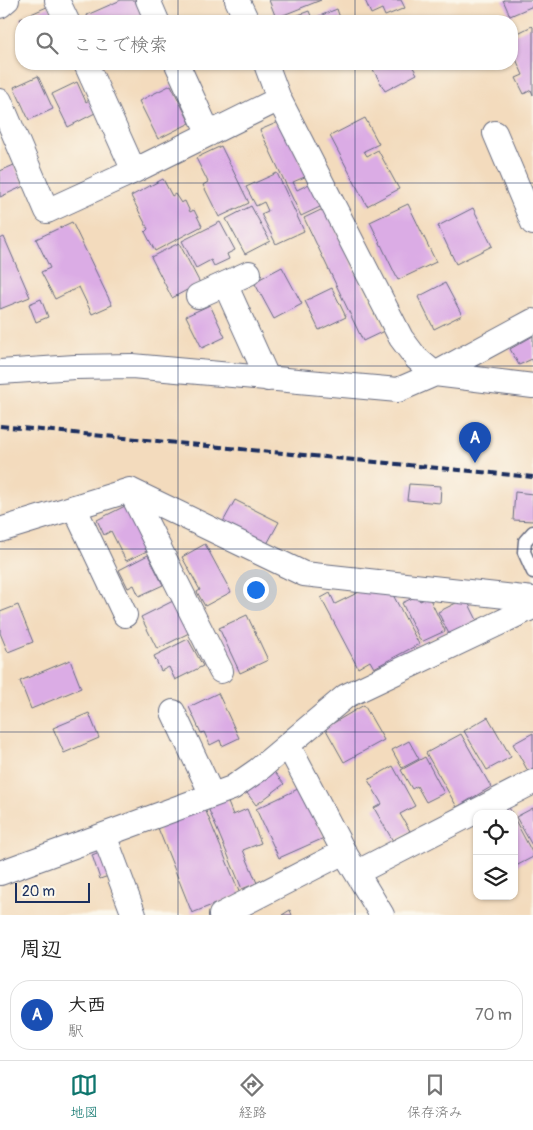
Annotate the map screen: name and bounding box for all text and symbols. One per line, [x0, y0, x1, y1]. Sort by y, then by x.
search box [15, 15, 518, 70]
icon: search [33, 29, 61, 57]
text: ここで検索 [73, 33, 168, 57]
pin: A [459, 422, 491, 463]
your location [243, 577, 269, 603]
map controls [473, 810, 518, 900]
button: locate [473, 810, 518, 855]
button: layers [473, 855, 518, 900]
scale bar [15, 880, 90, 903]
text: 20 m [22, 883, 55, 900]
text: 周辺 [20, 936, 62, 963]
text: 大西 [68, 993, 106, 1017]
text: A [32, 1005, 42, 1025]
text: 70 m [475, 1005, 512, 1025]
text: 駅 [68, 1021, 84, 1041]
tab: 地図 [70, 1071, 98, 1121]
tab: 経路 [238, 1071, 266, 1121]
tab: 保存済み [407, 1071, 463, 1121]

